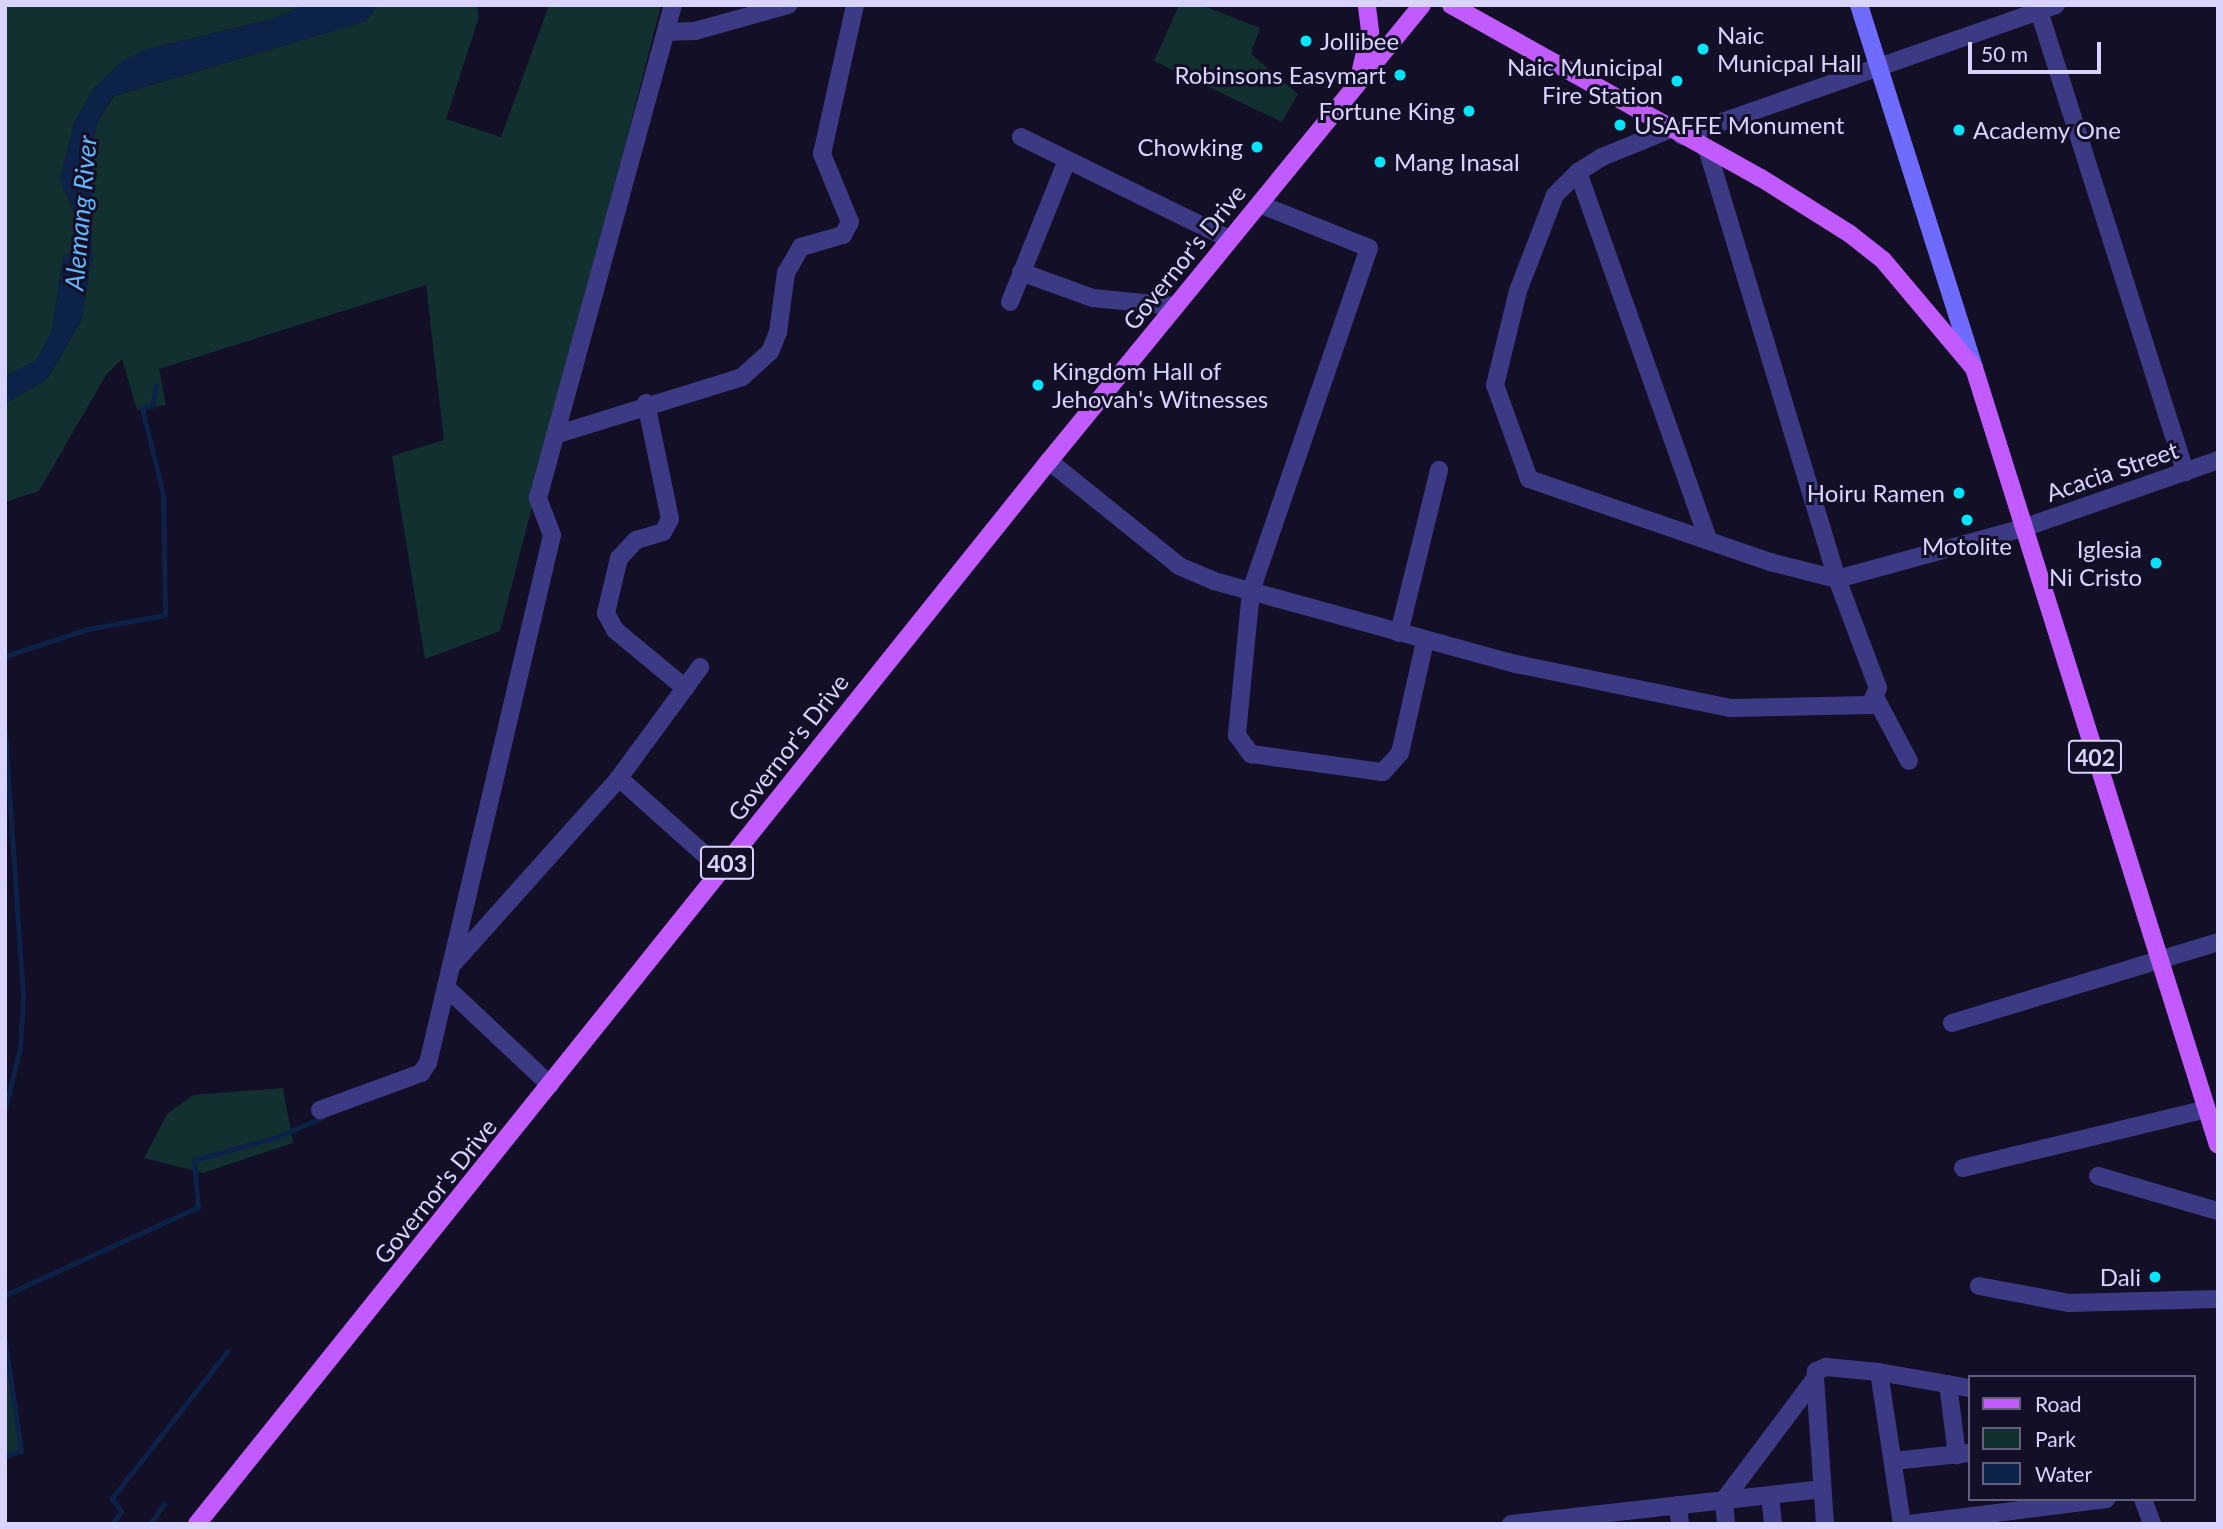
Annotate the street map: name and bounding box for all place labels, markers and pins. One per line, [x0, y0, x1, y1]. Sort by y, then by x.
place label: Naic Municpal Hall [1717, 21, 1861, 77]
place label: Jollibee [1320, 27, 1399, 55]
marker: Jollibee [1298, 33, 1314, 49]
marker: Naic Municpal Hall [1695, 41, 1711, 57]
place label: Naic Municipal Fire Station [1507, 53, 1663, 109]
place label: Robinsons Easymart [1174, 61, 1386, 89]
marker: Robinsons Easymart [1392, 67, 1408, 83]
marker: Naic Municipal Fire Station [1669, 73, 1685, 89]
place label: Fortune King [1318, 97, 1455, 125]
marker: Fortune King [1461, 103, 1477, 119]
place label: USAFFE Monument [1634, 111, 1844, 139]
place label: Academy One [1973, 116, 2121, 144]
marker: USAFFE Monument [1612, 117, 1628, 133]
marker: Academy One [1951, 122, 1967, 138]
place label: Chowking [1137, 133, 1243, 161]
marker: Chowking [1249, 139, 1265, 155]
place label: Mang Inasal [1394, 148, 1520, 176]
marker: Mang Inasal [1372, 154, 1388, 170]
place label: Kingdom Hall of Jehovah's Witnesses [1052, 357, 1269, 413]
marker: Kingdom Hall of Jehovah's Witnesses [1030, 377, 1046, 393]
place label: Hoiru Ramen [1807, 479, 1945, 507]
marker: Hoiru Ramen [1951, 485, 1967, 501]
marker: Motolite [1959, 512, 1975, 528]
place label: Motolite [1922, 532, 2012, 560]
place label: Iglesia Ni Cristo [2049, 535, 2142, 591]
marker: Iglesia Ni Cristo [2148, 555, 2164, 571]
place label: Dali [2100, 1263, 2141, 1291]
marker: Dali [2147, 1269, 2163, 1285]

